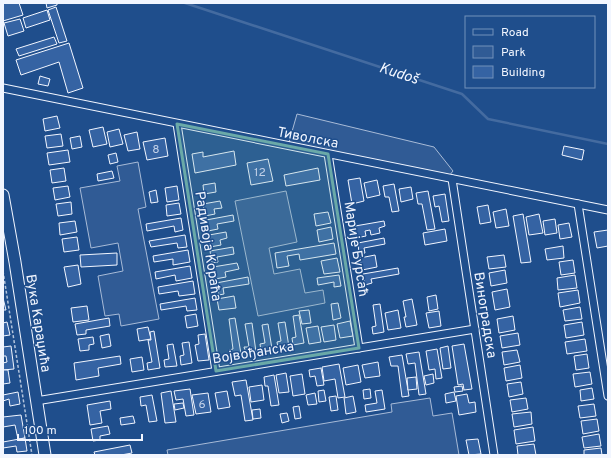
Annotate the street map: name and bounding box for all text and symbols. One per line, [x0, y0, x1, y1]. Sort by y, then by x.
legend [465, 16, 595, 88]
text: Road [501, 25, 529, 41]
text: Park [501, 45, 526, 61]
water label: Kudoš [376, 59, 422, 90]
text: Building [501, 65, 545, 81]
street label: Тиволска [276, 124, 340, 153]
house number: 8 [152, 142, 160, 158]
house number: 12 [254, 165, 266, 181]
street label: Радивоја Кораћа [190, 190, 225, 302]
street label: Марије Бурсаћ [340, 200, 371, 298]
street label: Виноградска [469, 271, 500, 359]
street label: Вука Караџића [21, 273, 54, 373]
street label: Војвођанска [211, 339, 295, 368]
house number: 6 [198, 397, 206, 413]
scale bar [18, 416, 142, 442]
text: 100 m [24, 423, 57, 439]

